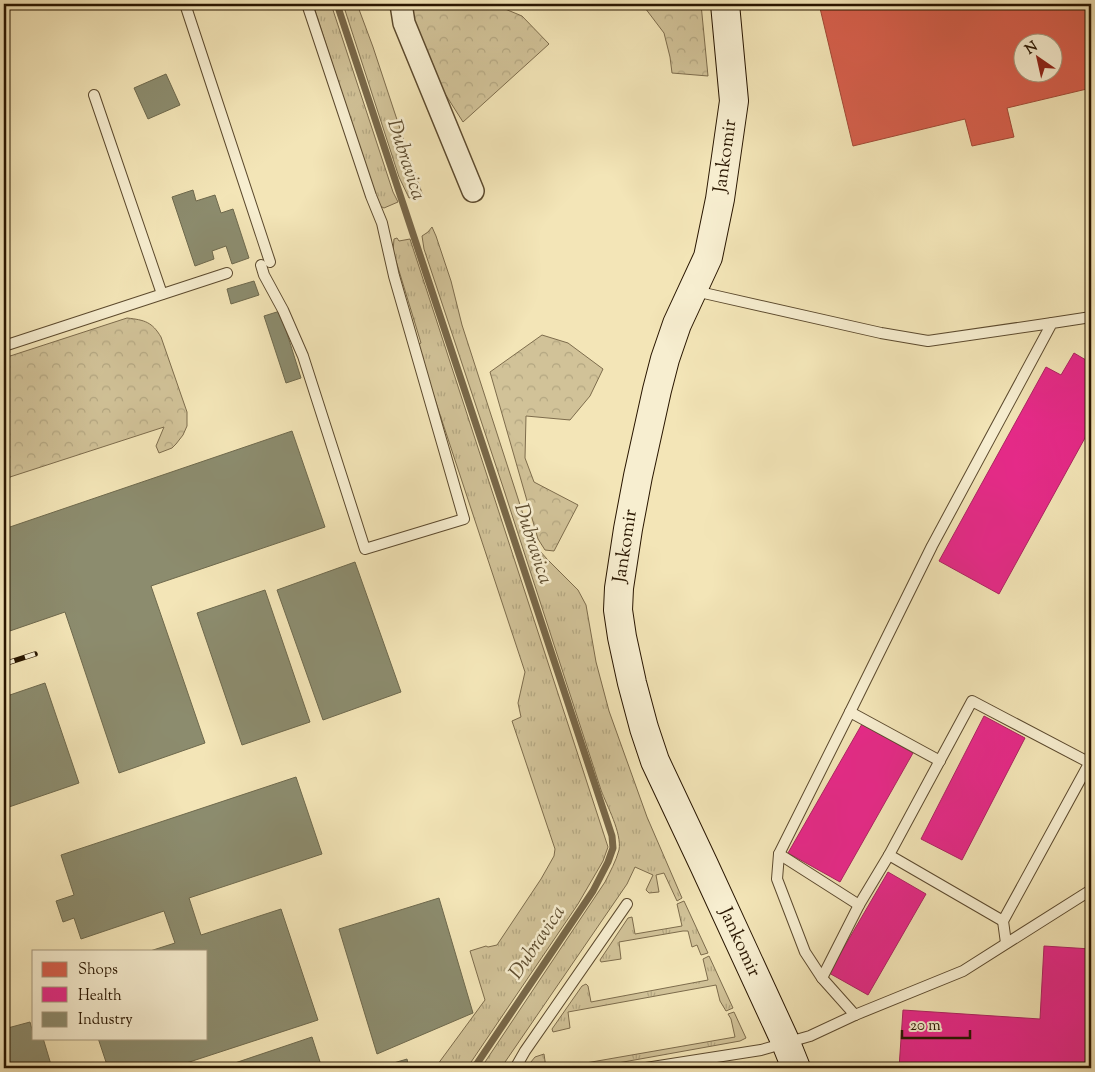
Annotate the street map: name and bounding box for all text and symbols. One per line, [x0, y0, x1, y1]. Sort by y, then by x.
north arrow [1012, 32, 1062, 82]
text: N [1022, 37, 1042, 60]
water label: Dubravica [378, 116, 432, 204]
street label: Jankomir [707, 117, 745, 196]
water label: Dubravica [505, 500, 559, 588]
street label: Jankomir [607, 507, 645, 586]
water label: Dubravica [503, 900, 573, 986]
street label: Jankomir [711, 902, 767, 982]
legend [32, 950, 208, 1040]
text: Shops [78, 960, 118, 981]
text: Health [78, 986, 122, 1007]
scale bar [902, 1007, 970, 1039]
text: Industry [78, 1010, 133, 1031]
text: 20 m [910, 1016, 941, 1037]

